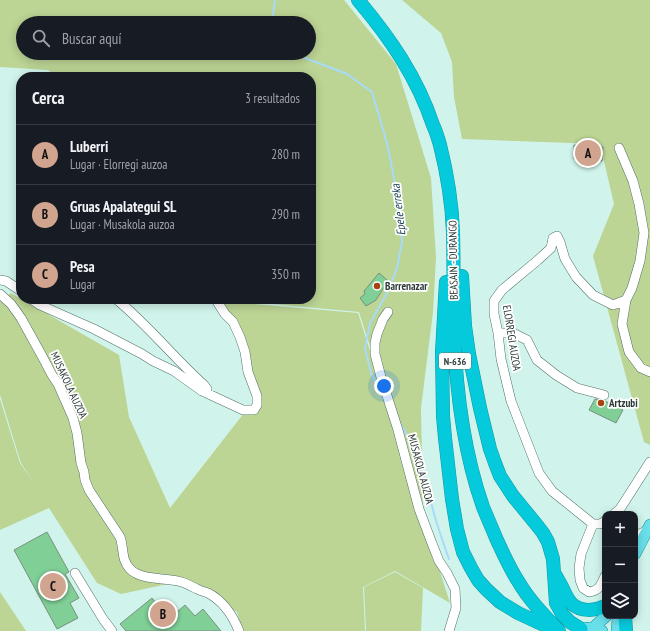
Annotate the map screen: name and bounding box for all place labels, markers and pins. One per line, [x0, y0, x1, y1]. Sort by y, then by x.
pin: A [575, 138, 601, 168]
place label: Barrenazar [385, 279, 428, 293]
marker: Barrenazar [372, 281, 382, 291]
place label: Artzubi [608, 396, 638, 410]
marker: Artzubi [596, 398, 606, 408]
pin: C [40, 571, 66, 601]
pin: B [150, 599, 176, 629]

